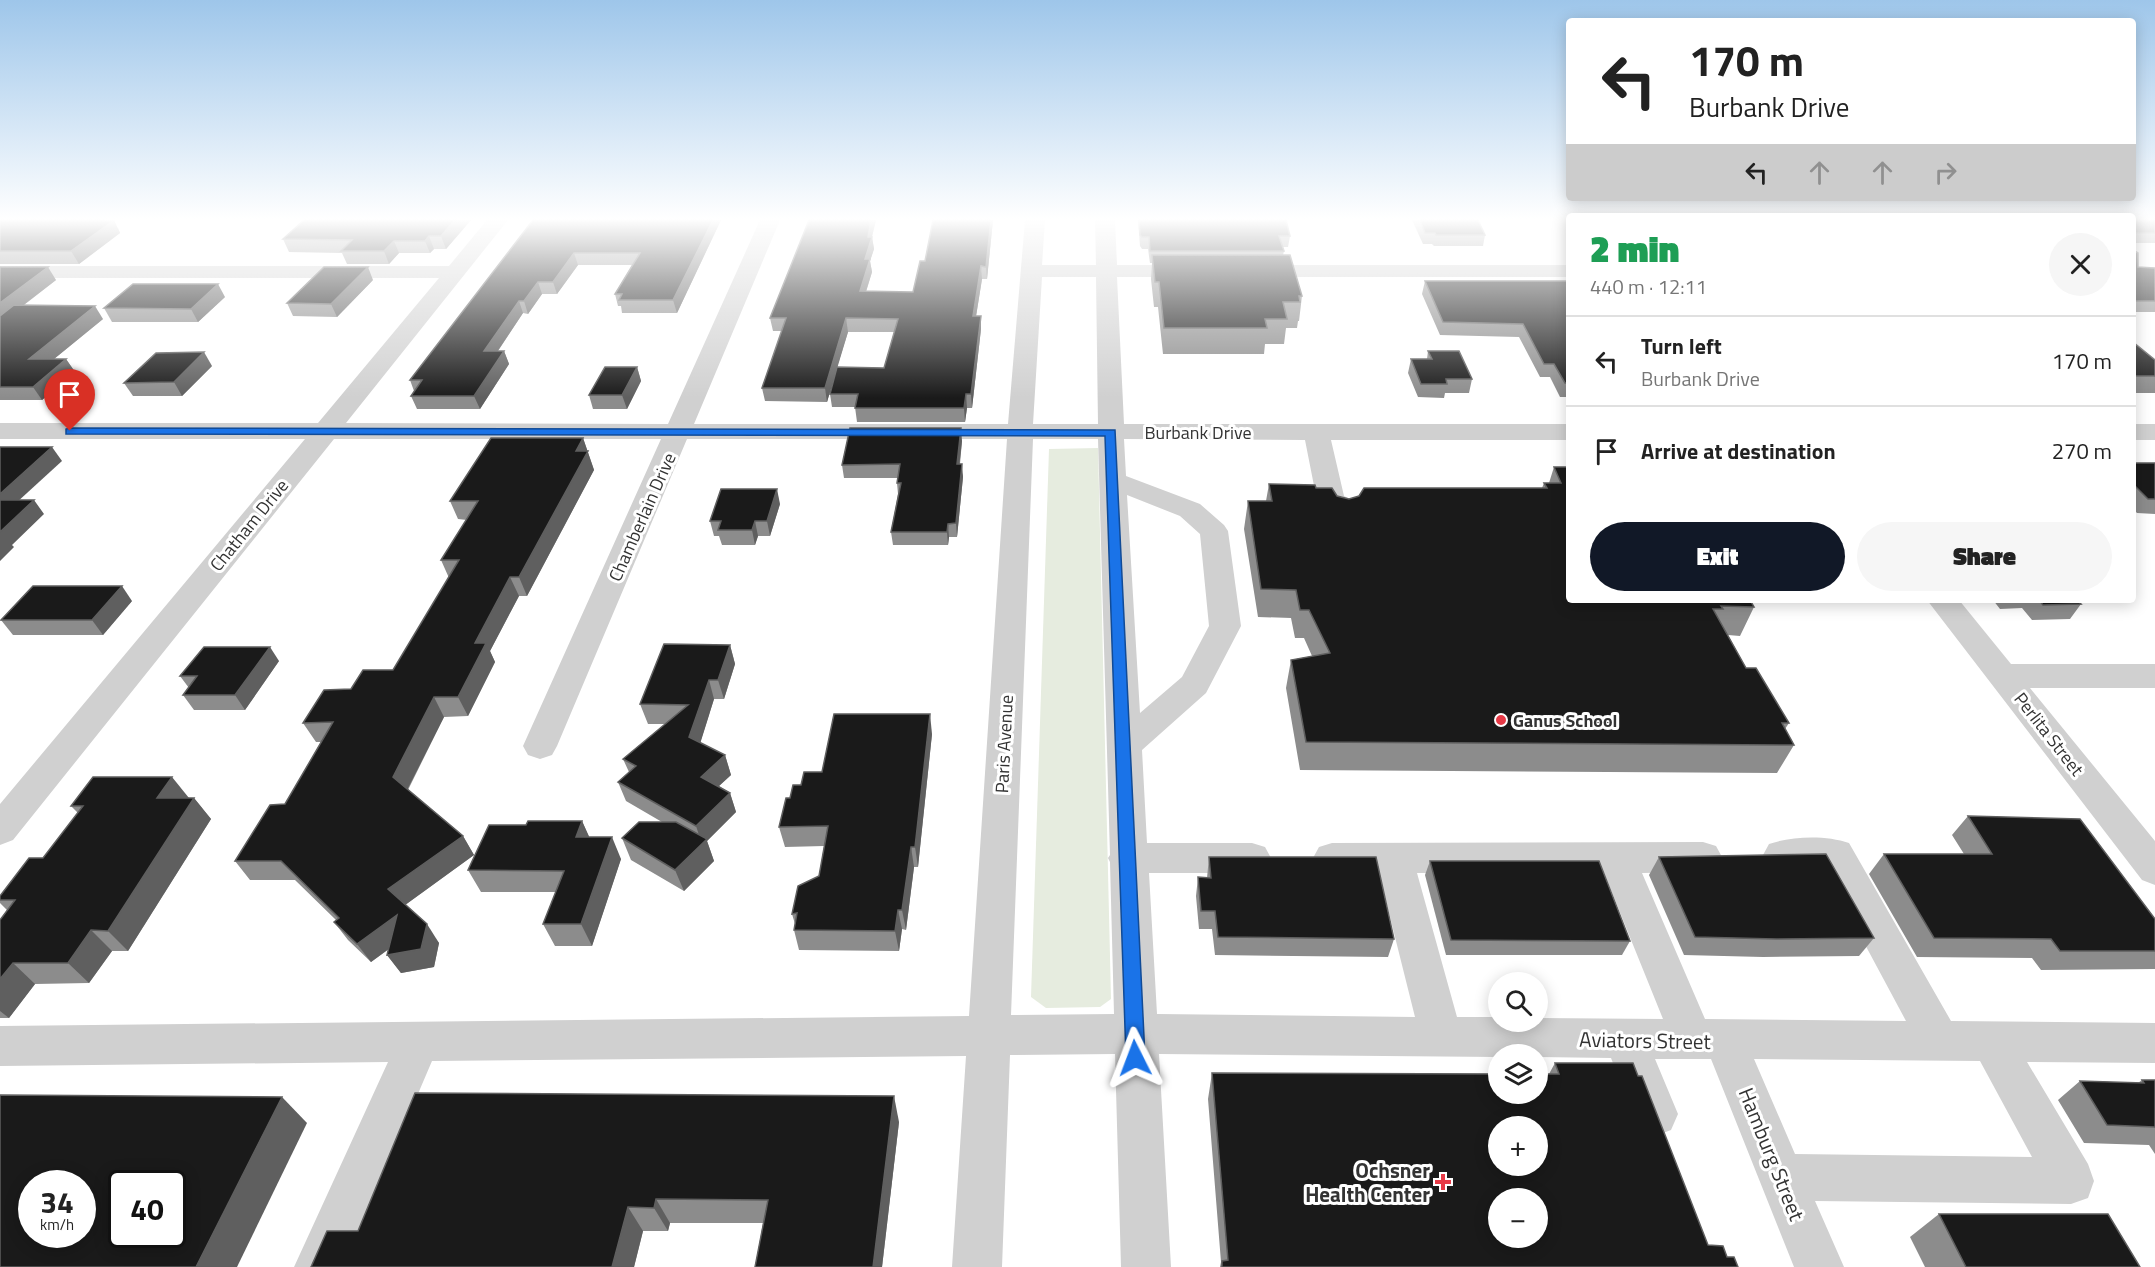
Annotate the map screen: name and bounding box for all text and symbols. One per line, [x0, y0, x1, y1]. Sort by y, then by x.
text: 170 m [1689, 28, 1804, 92]
icon: left [1590, 42, 1668, 120]
text: Burbank Drive [1689, 86, 1849, 127]
icon: left [1740, 156, 1773, 189]
icon: ahead [1803, 156, 1836, 189]
icon: ahead [1866, 156, 1899, 189]
icon: right [1929, 156, 1962, 189]
text: 2 min [1590, 221, 1679, 276]
button: close [2049, 233, 2112, 296]
text: 440 m · 12:11 [1590, 271, 1707, 302]
text: Turn left [1641, 329, 1722, 363]
text: 170 m [2052, 344, 2112, 378]
icon: left [1590, 345, 1623, 378]
text: Burbank Drive [1641, 363, 1760, 394]
pin [44, 369, 95, 431]
icon: arrive [53, 378, 86, 411]
street label: Burbank Drive [1145, 419, 1251, 446]
text: Arrive at destination [1641, 434, 1836, 468]
text: 270 m [2052, 434, 2112, 468]
icon: arrive [1590, 435, 1623, 468]
street label: Chamberlain Drive [602, 448, 682, 586]
street label: Chatham Drive [203, 473, 295, 577]
button: Exit [1590, 522, 1845, 591]
button: Share [1857, 522, 2112, 591]
street label: Perlita Street [2008, 686, 2091, 782]
street label: Paris Avenue [988, 694, 1020, 794]
place label: Ganus School [1513, 707, 1617, 734]
marker: Ganus School [1494, 713, 1508, 727]
map controls [1488, 972, 1548, 1248]
button: search [1488, 972, 1548, 1032]
street label: Aviators Street [1579, 1023, 1712, 1057]
position arrow [1103, 1026, 1167, 1090]
button: layers [1488, 1044, 1548, 1104]
street label: Hamburg Street [1731, 1083, 1814, 1226]
button: + [1488, 1116, 1548, 1176]
place label: Ochsner Health Center [1305, 1154, 1430, 1210]
speed limit sign: 40 [108, 1170, 186, 1248]
marker: Ochsner Health Center [1434, 1173, 1452, 1191]
text: 34 [40, 1179, 74, 1225]
button: − [1488, 1188, 1548, 1248]
text: km/h [40, 1213, 74, 1236]

